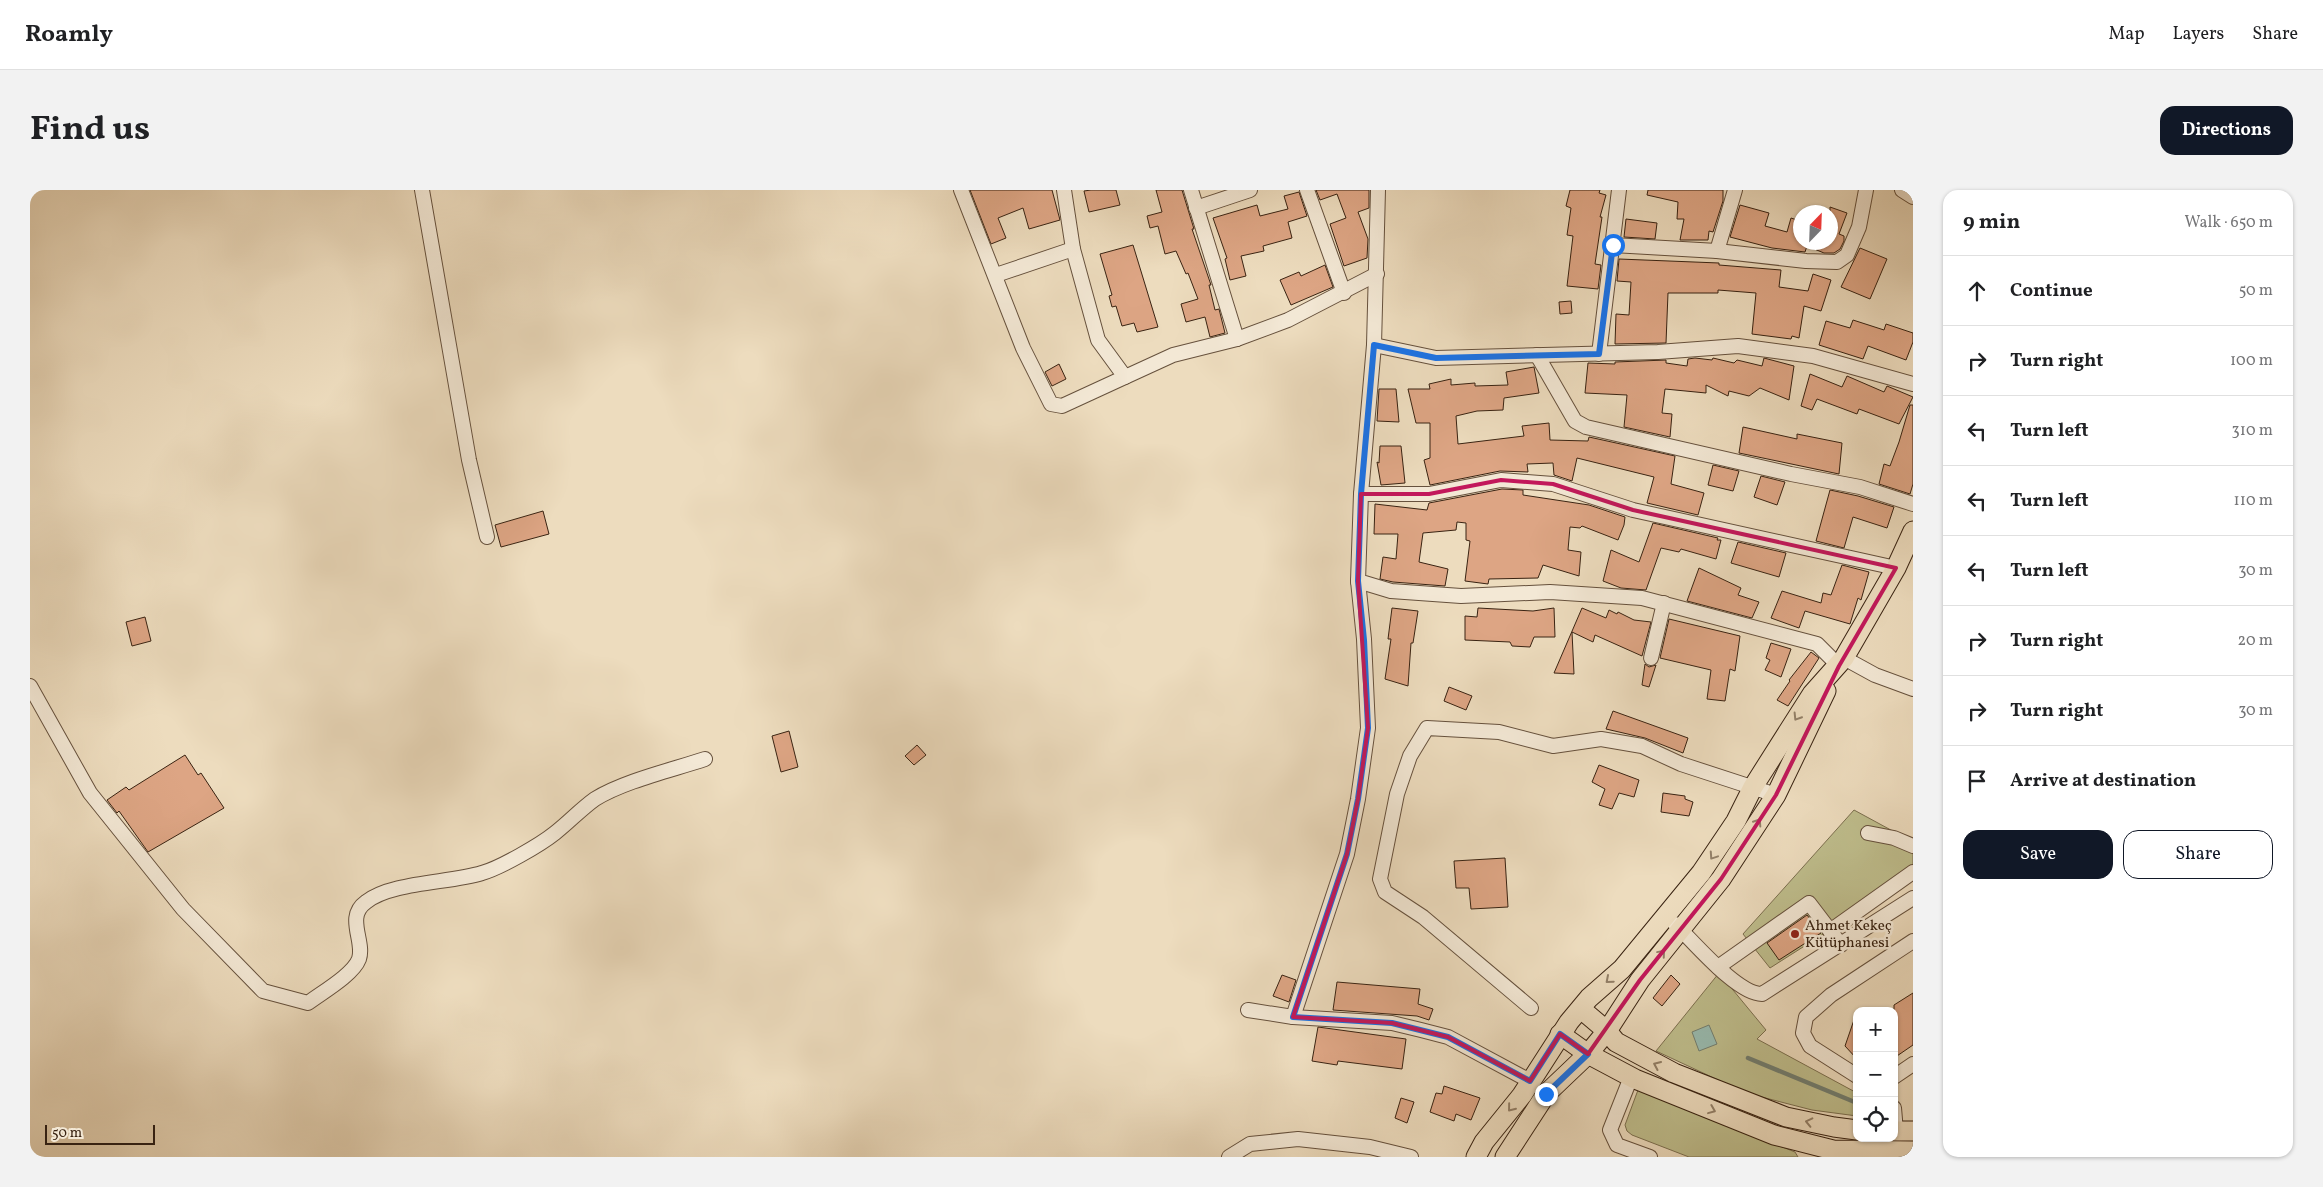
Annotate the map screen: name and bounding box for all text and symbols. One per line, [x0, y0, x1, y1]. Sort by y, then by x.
text: Roamly [25, 18, 113, 52]
text: Map [2108, 22, 2144, 47]
text: Layers [2172, 22, 2224, 47]
text: Share [2252, 22, 2298, 47]
text: Find us [30, 106, 150, 154]
button: Directions [2160, 106, 2293, 155]
north arrow [1793, 205, 1838, 250]
text: 9 min [1963, 208, 2020, 237]
text: Walk · 650 m [2185, 212, 2273, 234]
route start [1602, 234, 1625, 257]
icon: ahead [1963, 277, 1991, 305]
text: Continue [2010, 278, 2093, 304]
text: 50 m [2239, 280, 2273, 302]
icon: right [1963, 347, 1991, 375]
text: Turn right [2010, 348, 2103, 374]
text: 100 m [2230, 350, 2273, 372]
icon: left [1963, 417, 1991, 445]
text: Turn left [2010, 418, 2089, 444]
text: 310 m [2232, 420, 2273, 442]
icon: left [1963, 487, 1991, 515]
text: Turn left [2010, 488, 2089, 514]
text: 110 m [2234, 490, 2273, 512]
icon: left [1963, 557, 1991, 585]
text: Turn left [2010, 558, 2089, 584]
text: 30 m [2238, 560, 2273, 582]
icon: right [1963, 627, 1991, 655]
text: Turn right [2010, 628, 2103, 654]
text: 20 m [2238, 630, 2273, 652]
icon: right [1963, 697, 1991, 725]
text: Turn right [2010, 698, 2103, 724]
text: 30 m [2238, 700, 2273, 722]
one-way arrow [1794, 712, 1804, 721]
icon: arrive [1963, 767, 1991, 795]
text: Arrive at destination [2010, 768, 2196, 794]
one-way arrow [1752, 818, 1761, 828]
button: Save [1963, 830, 2113, 879]
button: Share [2123, 830, 2273, 879]
one-way arrow [1709, 850, 1719, 859]
place label: Ahmet Kekeç Kütüphanesi [1805, 916, 1892, 954]
marker: Ahmet Kekeç Kütüphanesi [1789, 928, 1801, 940]
one-way arrow [1657, 950, 1665, 959]
one-way arrow [1606, 975, 1615, 984]
map controls [1853, 1007, 1898, 1142]
button: + [1853, 1007, 1898, 1052]
button: − [1853, 1052, 1898, 1097]
one-way arrow [1653, 1060, 1662, 1071]
route end [1535, 1083, 1558, 1106]
button: locate [1853, 1097, 1898, 1142]
one-way arrow [1507, 1103, 1516, 1112]
one-way arrow [1708, 1105, 1716, 1115]
one-way arrow [1804, 1117, 1813, 1128]
scale bar [45, 1122, 155, 1145]
text: 50 m [52, 1124, 82, 1143]

